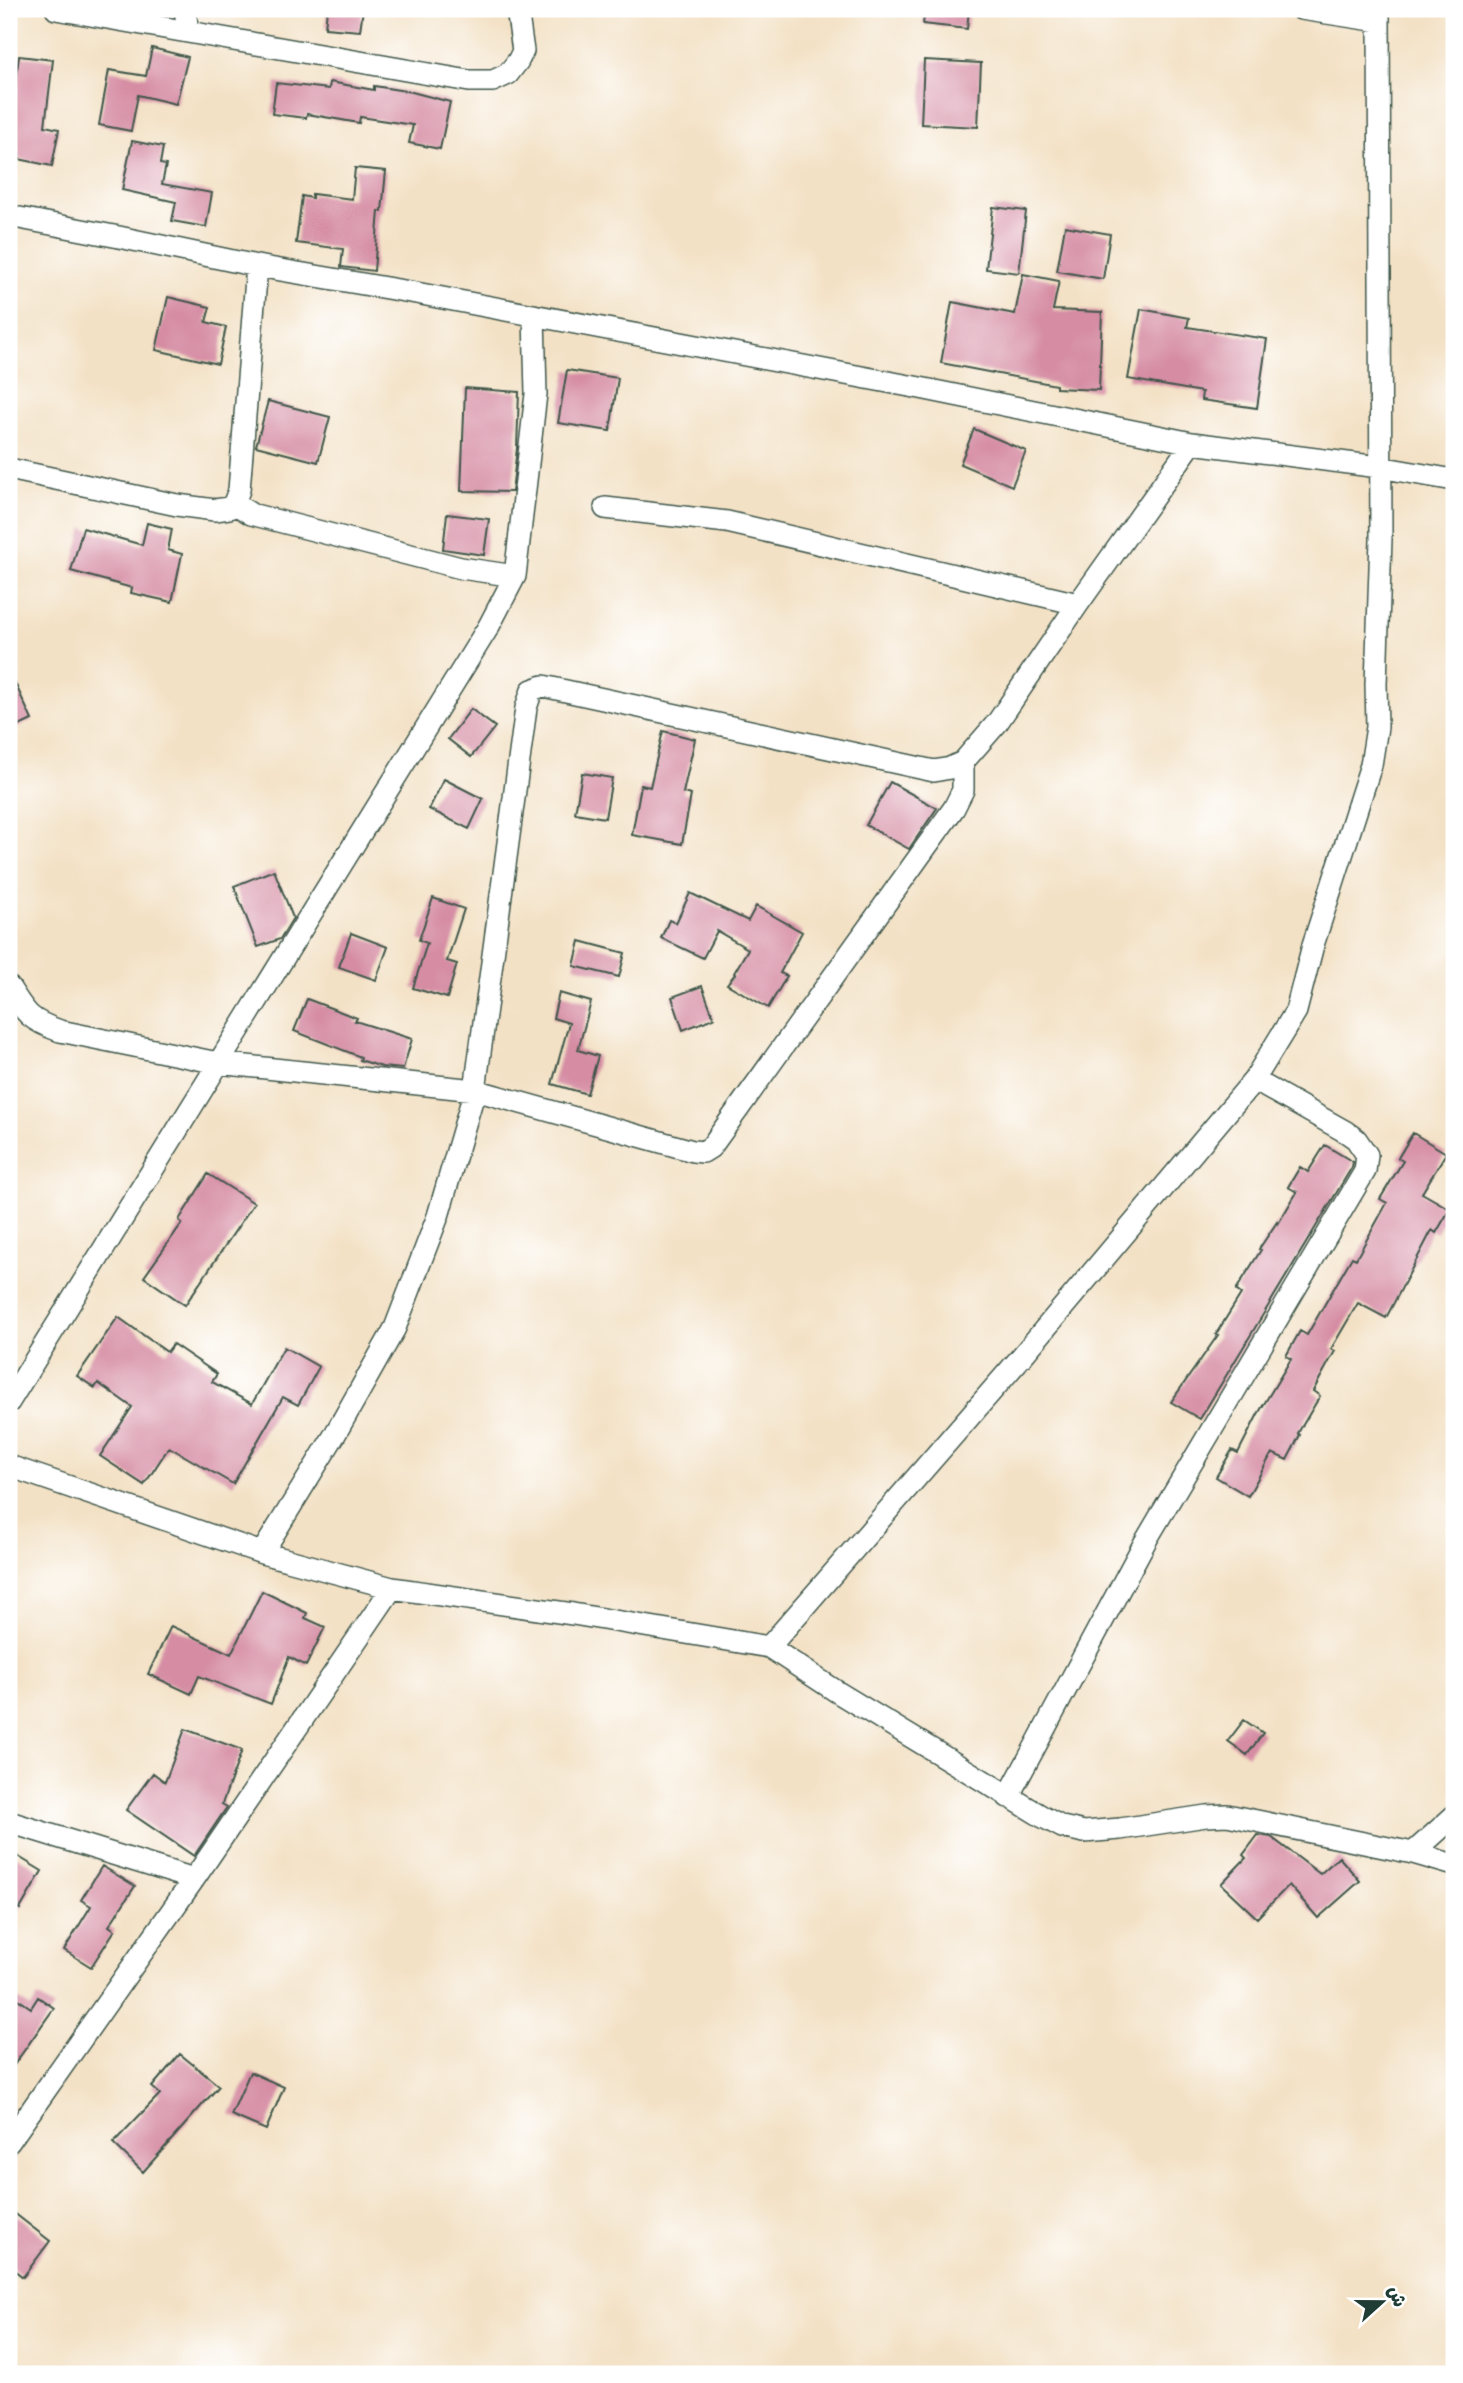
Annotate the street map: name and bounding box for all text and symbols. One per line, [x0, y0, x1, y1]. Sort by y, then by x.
north arrow [1348, 2268, 1418, 2338]
text: ش [1382, 2283, 1411, 2310]

